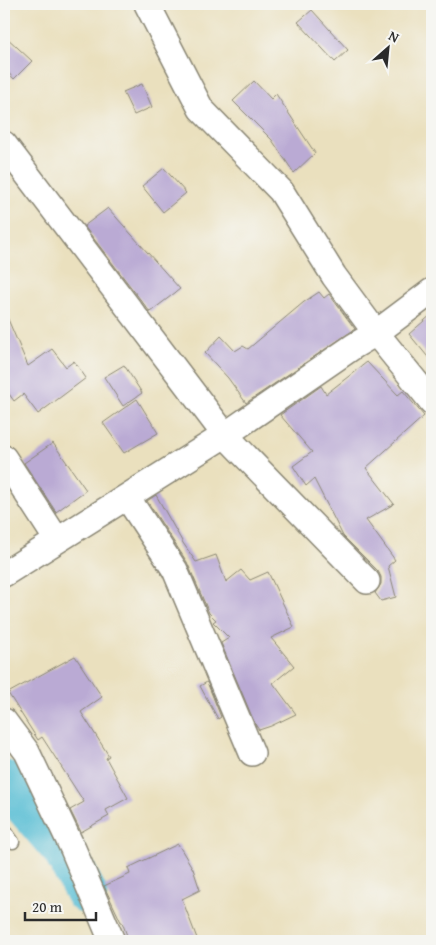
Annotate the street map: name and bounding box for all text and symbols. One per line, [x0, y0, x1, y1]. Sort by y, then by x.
north arrow [364, 22, 414, 72]
text: N [385, 25, 403, 48]
scale bar [25, 890, 96, 922]
text: 20 m [32, 896, 63, 917]

